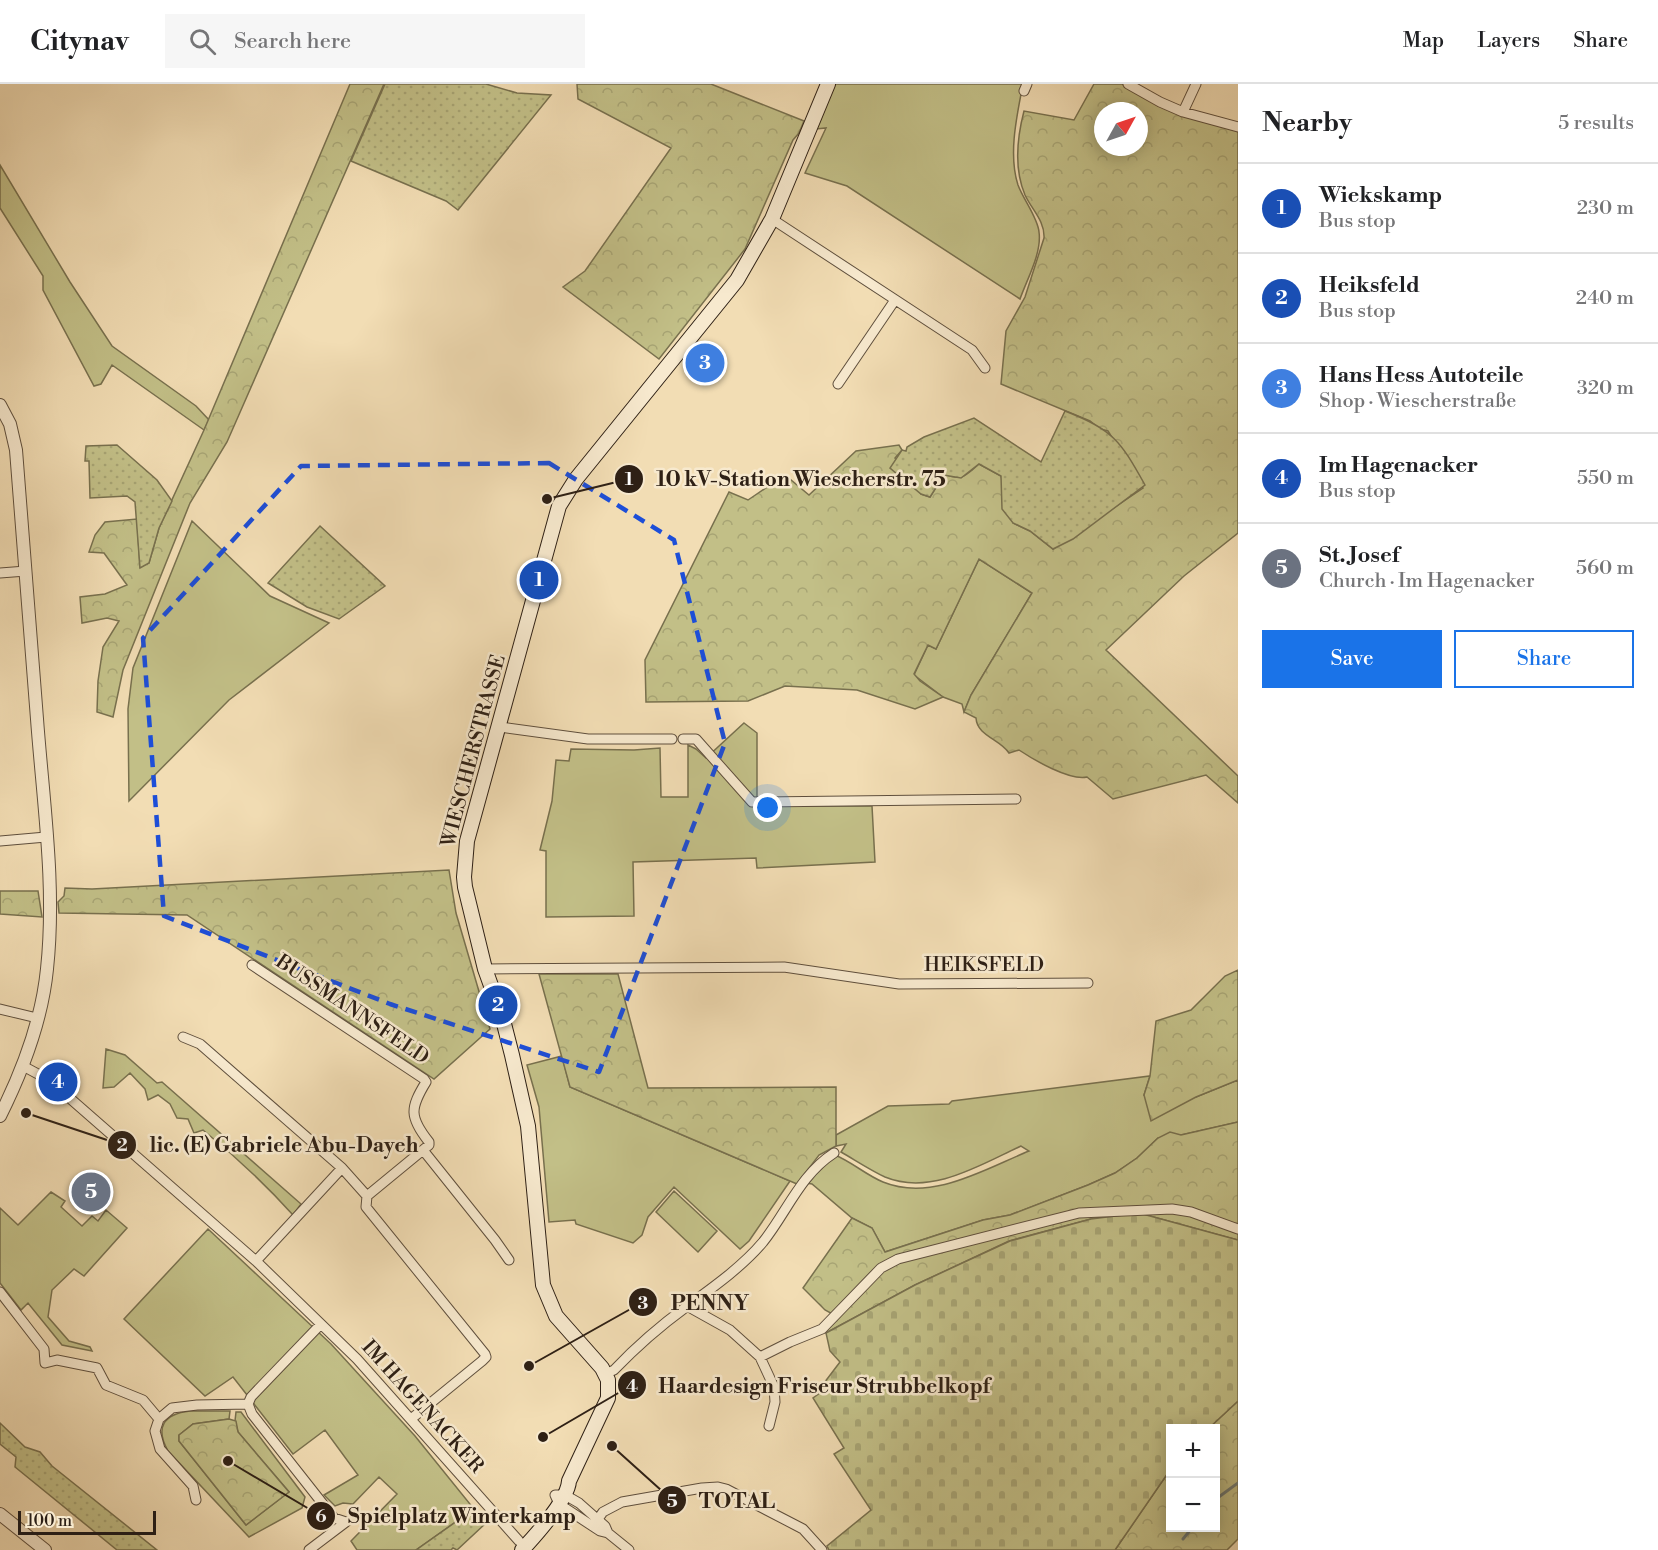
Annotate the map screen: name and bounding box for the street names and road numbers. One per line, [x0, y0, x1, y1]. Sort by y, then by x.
street label: WIESCHERSTRASSE [436, 652, 512, 851]
street label: BUSSMANNSFELD [270, 949, 433, 1071]
street label: HEIKSFELD [924, 953, 1044, 978]
street label: IM HAGENACKER [356, 1335, 489, 1480]

